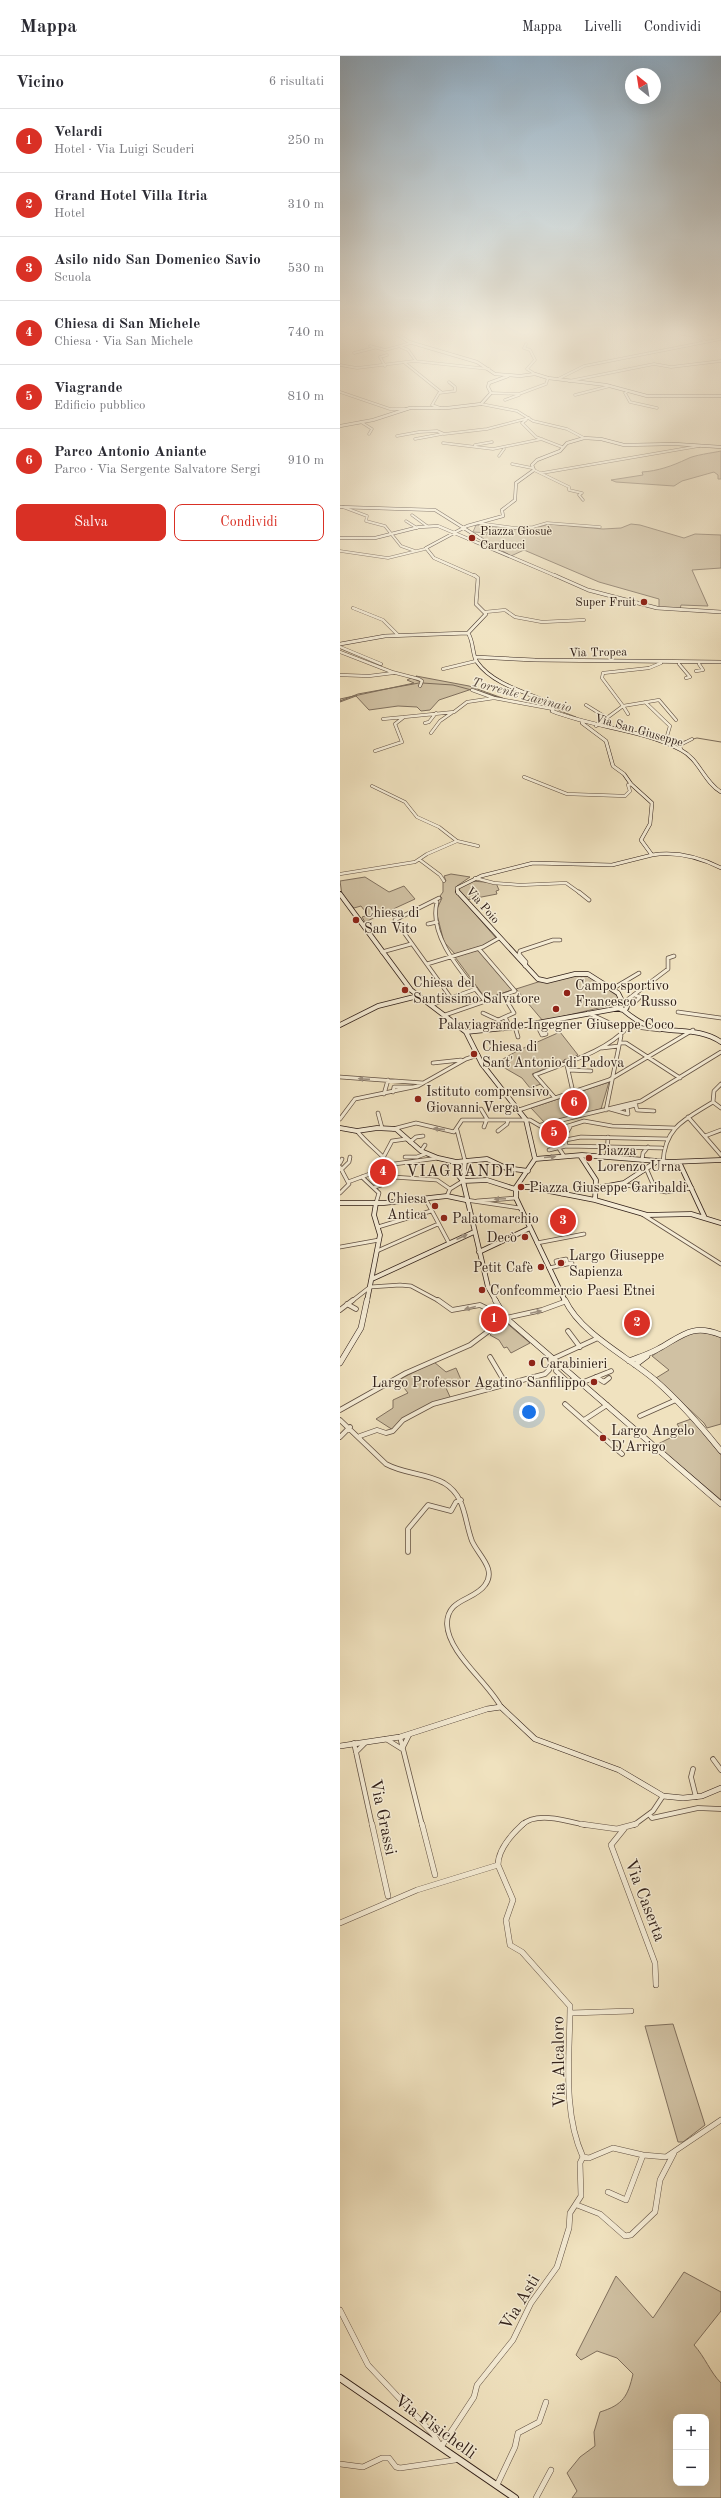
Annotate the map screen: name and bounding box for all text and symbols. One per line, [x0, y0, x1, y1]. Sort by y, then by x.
text: Mappa [20, 18, 77, 37]
text: Mappa [522, 20, 562, 34]
text: Livelli [584, 20, 622, 34]
text: Condividi [644, 20, 701, 34]
north arrow [625, 68, 661, 104]
text: Vicino [16, 74, 64, 91]
text: 6 risultati [269, 75, 324, 88]
text: Velardi [54, 125, 102, 140]
text: 1 [25, 134, 33, 147]
text: 250 m [287, 134, 324, 147]
text: Hotel · Via Luigi Scuderi [54, 143, 194, 156]
text: Grand Hotel Villa Itria [54, 189, 208, 204]
text: 2 [25, 198, 33, 211]
text: 310 m [287, 198, 324, 211]
text: Hotel [54, 207, 85, 220]
text: Asilo nido San Domenico Savio [54, 253, 261, 268]
text: 3 [25, 262, 33, 275]
text: 530 m [287, 262, 324, 275]
text: Scuola [54, 271, 91, 284]
text: Chiesa di San Michele [54, 317, 200, 332]
text: 4 [25, 326, 33, 339]
text: 740 m [287, 326, 324, 339]
text: Chiesa · Via San Michele [54, 335, 193, 348]
text: Viagrande [54, 381, 123, 396]
text: 5 [25, 390, 33, 403]
text: 810 m [287, 390, 324, 403]
text: Edificio pubblico [54, 399, 146, 412]
text: Parco Antonio Aniante [54, 445, 207, 460]
text: 6 [25, 454, 33, 467]
text: 910 m [287, 454, 324, 467]
text: Parco · Via Sergente Salvatore Sergi [54, 463, 260, 476]
button: Salva [16, 504, 166, 541]
button: Condividi [174, 504, 324, 541]
place label: Piazza Giosuè Carducci [480, 526, 553, 552]
marker: Piazza Giosuè Carducci [467, 533, 477, 543]
place label: Super Fruit [575, 597, 636, 609]
marker: Super Fruit [639, 597, 649, 607]
street label: Via Tropea [569, 646, 627, 660]
water label: Torrente Lavinaio [470, 676, 573, 715]
street label: Via San Giuseppe [593, 713, 685, 749]
street label: Via Poio [463, 885, 501, 926]
place label: Chiesa di San Vito [364, 906, 419, 936]
marker: Chiesa di San Vito [351, 915, 361, 925]
place label: Chiesa del Santissimo Salvatore [413, 976, 540, 1006]
place label: Campo sportivo Francesco Russo [575, 979, 677, 1009]
marker: Chiesa del Santissimo Salvatore [400, 985, 410, 995]
marker: Campo sportivo Francesco Russo [562, 988, 572, 998]
marker: Palaviagrande Ingegner Giuseppe Coco [551, 1004, 561, 1014]
place label: Palaviagrande Ingegner Giuseppe Coco [438, 1018, 674, 1032]
place label: Chiesa di Sant'Antonio di Padova [482, 1040, 624, 1070]
marker: Chiesa di Sant'Antonio di Padova [469, 1049, 479, 1059]
one-way arrow [358, 1075, 370, 1082]
place label: Istituto comprensivo Giovanni Verga [426, 1085, 549, 1115]
pin: 6 [561, 1088, 587, 1118]
marker: Istituto comprensivo Giovanni Verga [413, 1094, 423, 1104]
pin: 5 [541, 1118, 567, 1148]
one-way arrow [433, 1126, 445, 1132]
place label: Piazza Lorenzo Urna [597, 1144, 681, 1174]
one-way arrow [544, 1153, 556, 1160]
marker: Piazza Lorenzo Urna [584, 1153, 594, 1163]
pin: 4 [370, 1157, 396, 1187]
district label: VIAGRANDE [406, 1164, 516, 1180]
place label: Piazza Giuseppe Garibaldi [529, 1181, 687, 1195]
marker: Piazza Giuseppe Garibaldi [516, 1182, 526, 1192]
place label: Chiesa Antica [387, 1192, 427, 1222]
one-way arrow [493, 1196, 506, 1202]
marker: Chiesa Antica [430, 1201, 440, 1211]
pin: 3 [550, 1206, 576, 1236]
place label: Palatomarchio [452, 1212, 539, 1226]
marker: Palatomarchio [439, 1213, 449, 1223]
place label: Decò [487, 1231, 517, 1245]
marker: Decò [520, 1232, 530, 1242]
one-way arrow [456, 1234, 467, 1240]
place label: Largo Giuseppe Sapienza [569, 1249, 664, 1279]
marker: Largo Giuseppe Sapienza [556, 1258, 566, 1268]
place label: Petit Cafè [473, 1261, 533, 1275]
marker: Petit Cafè [536, 1262, 546, 1272]
place label: Confcommercio Paesi Etnei [490, 1284, 655, 1298]
marker: Confcommercio Paesi Etnei [477, 1285, 487, 1295]
pin: 1 [481, 1304, 507, 1334]
one-way arrow [464, 1305, 476, 1311]
one-way arrow [529, 1308, 542, 1314]
pin: 2 [624, 1308, 650, 1338]
place label: Carabinieri [540, 1357, 607, 1371]
marker: Carabinieri [527, 1358, 537, 1368]
place label: Largo Professor Agatino Sanfilippo [372, 1376, 586, 1390]
marker: Largo Professor Agatino Sanfilippo [589, 1377, 599, 1387]
your location [519, 1402, 539, 1422]
place label: Largo Angelo D'Arrigo [611, 1424, 694, 1454]
marker: Largo Angelo D'Arrigo [598, 1433, 608, 1443]
street label: Via Grassi [366, 1778, 399, 1857]
street label: Via Caserta [621, 1857, 668, 1944]
street label: Via Alcaloro [550, 2016, 569, 2108]
street label: Via Asti [497, 2272, 543, 2333]
street label: Via Fisichelli [391, 2392, 479, 2463]
map controls [673, 2414, 709, 2486]
button: + [673, 2414, 709, 2450]
button: − [673, 2450, 709, 2486]

